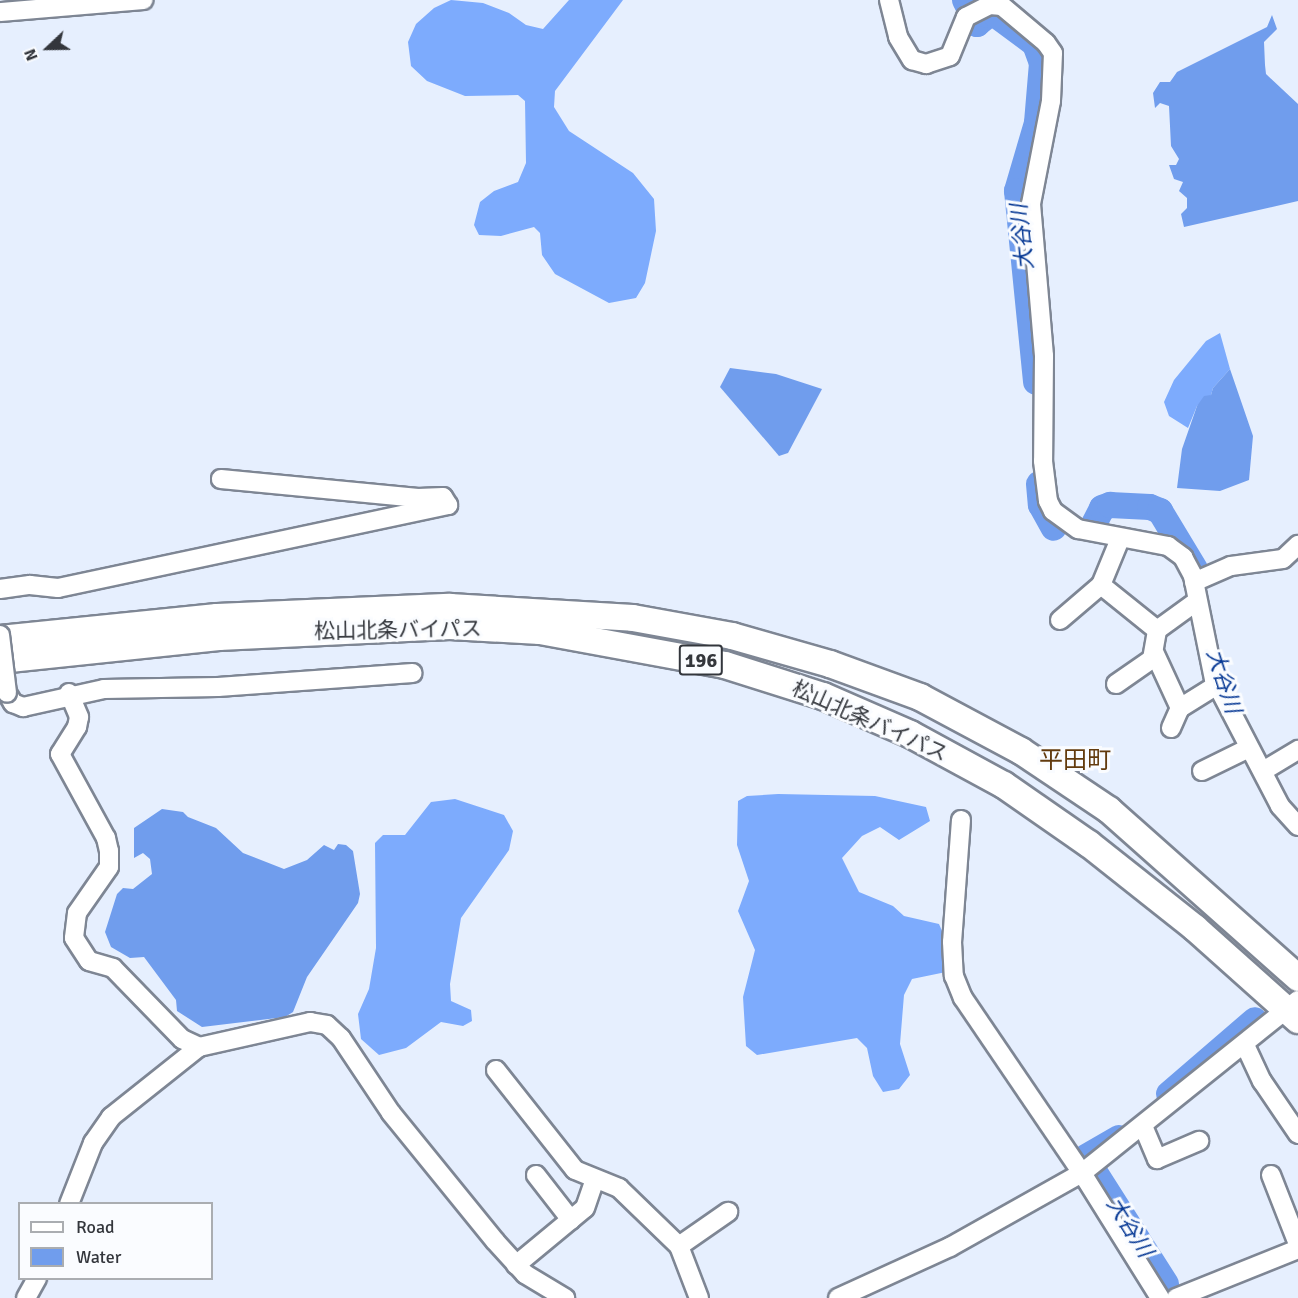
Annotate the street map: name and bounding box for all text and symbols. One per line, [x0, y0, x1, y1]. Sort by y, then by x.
north arrow [18, 18, 78, 78]
text: N [20, 46, 43, 64]
water label: 大谷川 [1005, 203, 1039, 271]
street label: 松山北条バイパス [314, 616, 482, 644]
road number: 196 [678, 643, 724, 677]
water label: 大谷川 [1201, 646, 1247, 716]
street label: 松山北条バイパス [788, 675, 952, 767]
district label: 平田町 [1039, 747, 1111, 775]
water label: 大谷川 [1101, 1192, 1159, 1262]
legend [18, 1202, 213, 1280]
text: Road [76, 1216, 115, 1238]
text: Water [76, 1246, 121, 1268]

